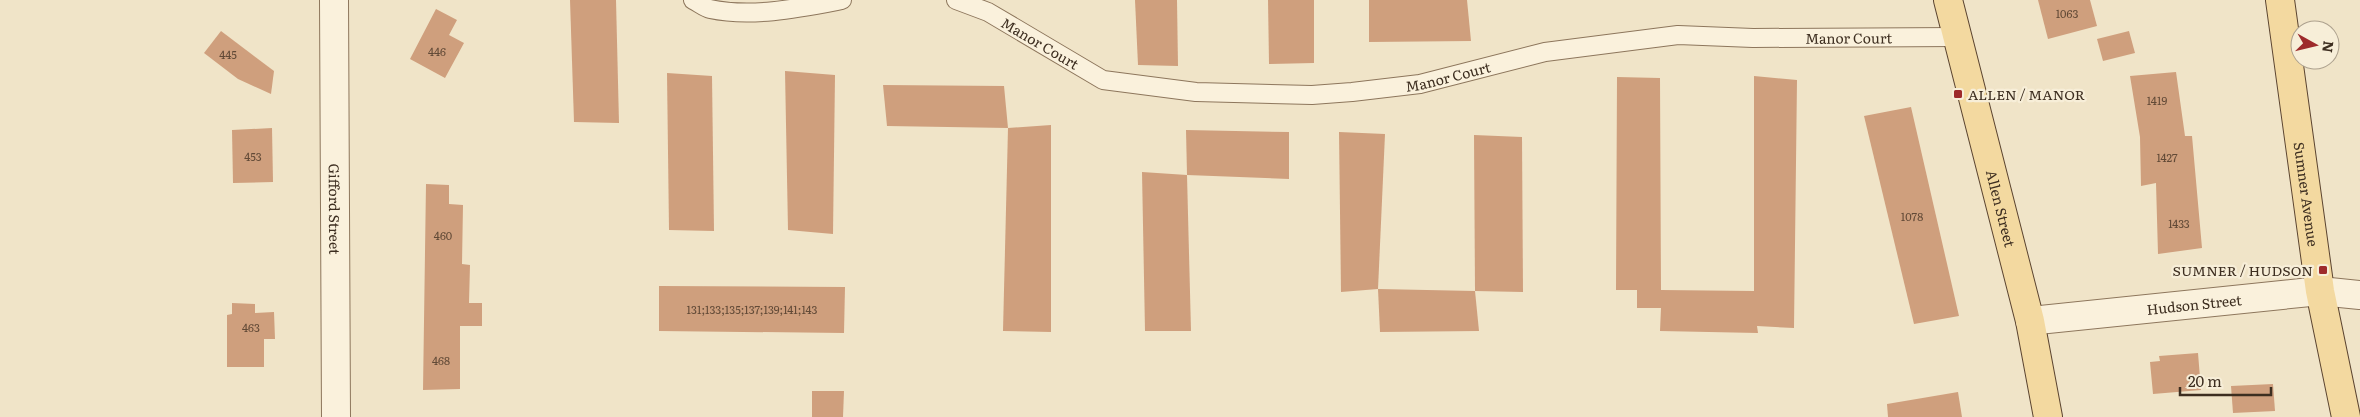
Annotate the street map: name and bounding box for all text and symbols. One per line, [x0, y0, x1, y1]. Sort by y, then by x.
house number: 1063 [2056, 5, 2078, 21]
street label: Manor Court [998, 12, 1083, 74]
north arrow [2290, 20, 2340, 70]
street label: Manor Court [1805, 27, 1893, 48]
text: N [2318, 40, 2340, 54]
house number: 446 [428, 43, 446, 59]
house number: 445 [219, 46, 237, 62]
street label: Manor Court [1404, 56, 1493, 96]
place label: ALLEN / MANOR [1968, 84, 2085, 104]
marker: ALLEN / MANOR [1952, 88, 1964, 100]
house number: 1419 [2147, 92, 2167, 108]
street label: Sumner Avenue [2290, 141, 2324, 248]
house number: 453 [244, 148, 262, 164]
house number: 1427 [2156, 149, 2178, 165]
street label: Gifford Street [325, 163, 345, 255]
street label: Allen Street [1982, 168, 2021, 249]
house number: 1078 [1901, 208, 1923, 224]
house number: 1433 [2168, 215, 2190, 231]
house number: 460 [434, 227, 452, 243]
place label: SUMNER / HUDSON [2173, 260, 2313, 280]
marker: SUMNER / HUDSON [2317, 264, 2329, 276]
street label: Hudson Street [2146, 289, 2243, 319]
house number: 131;133;135;137;139;141;143 [687, 301, 817, 317]
house number: 463 [242, 319, 260, 335]
house number: 468 [432, 352, 450, 368]
scale bar [2180, 364, 2271, 396]
text: 20 m [2188, 369, 2222, 392]

